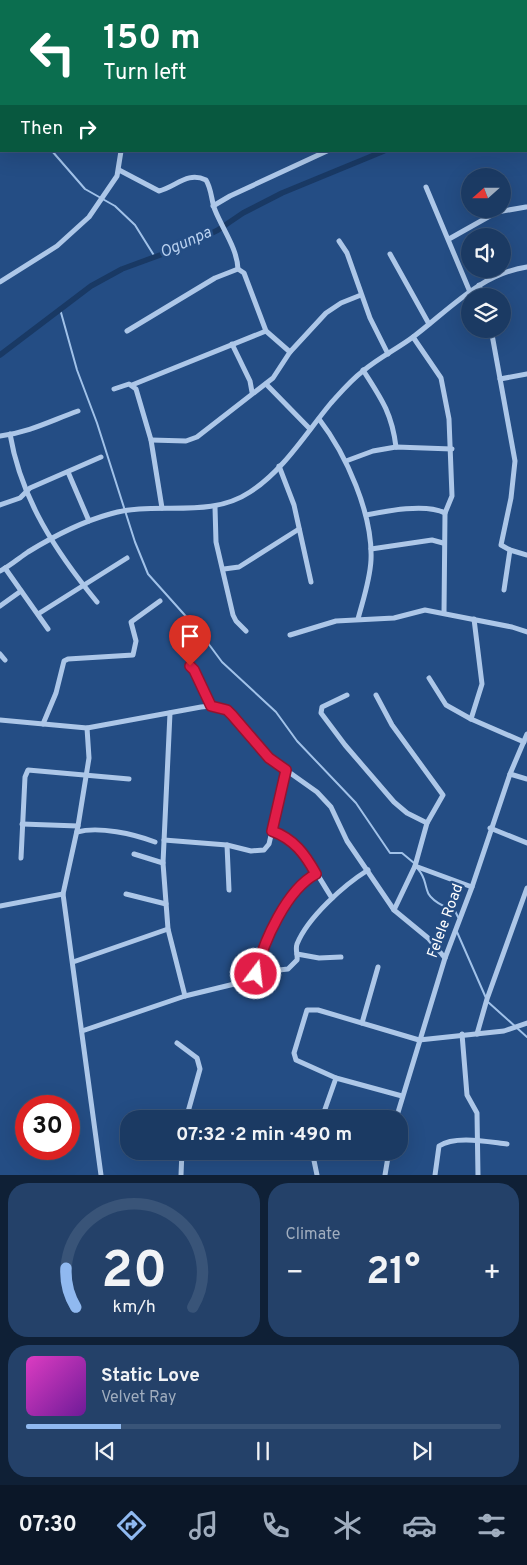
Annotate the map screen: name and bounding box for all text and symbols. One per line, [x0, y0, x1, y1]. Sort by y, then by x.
text: 150 m [103, 17, 201, 61]
icon: left [20, 20, 85, 85]
text: Turn left [103, 60, 186, 87]
icon: right [73, 115, 101, 143]
text: Then [20, 117, 63, 141]
north arrow [461, 168, 511, 218]
map controls [461, 168, 511, 338]
water label: Ogunpa [157, 223, 216, 263]
button: sound [461, 228, 511, 278]
button: layers [461, 288, 511, 338]
pin [169, 615, 211, 666]
icon: arrive [176, 622, 204, 650]
street label: Felele Road [424, 881, 468, 961]
position arrow [229, 947, 281, 999]
speed limit sign: 30 [15, 1095, 80, 1160]
text: 07:32 · 2 min · 490 m [176, 1123, 352, 1147]
text: Climate [286, 1225, 340, 1245]
text: 20 [101, 1240, 167, 1306]
text: 21° [366, 1249, 420, 1298]
text: − [286, 1256, 304, 1292]
text: + [483, 1256, 501, 1292]
text: km/h [112, 1296, 155, 1319]
text: Static Love [101, 1364, 200, 1388]
text: Velvet Ray [101, 1388, 176, 1408]
icon: previous [91, 1437, 119, 1465]
icon: pause [249, 1437, 277, 1465]
icon: next [408, 1437, 436, 1465]
icon: directions [114, 1508, 149, 1543]
icon: music [186, 1508, 221, 1543]
icon: phone [258, 1508, 293, 1543]
icon: climate [330, 1508, 365, 1543]
icon: car [402, 1508, 437, 1543]
icon: filters [474, 1508, 509, 1543]
text: 07:30 [18, 1512, 77, 1539]

